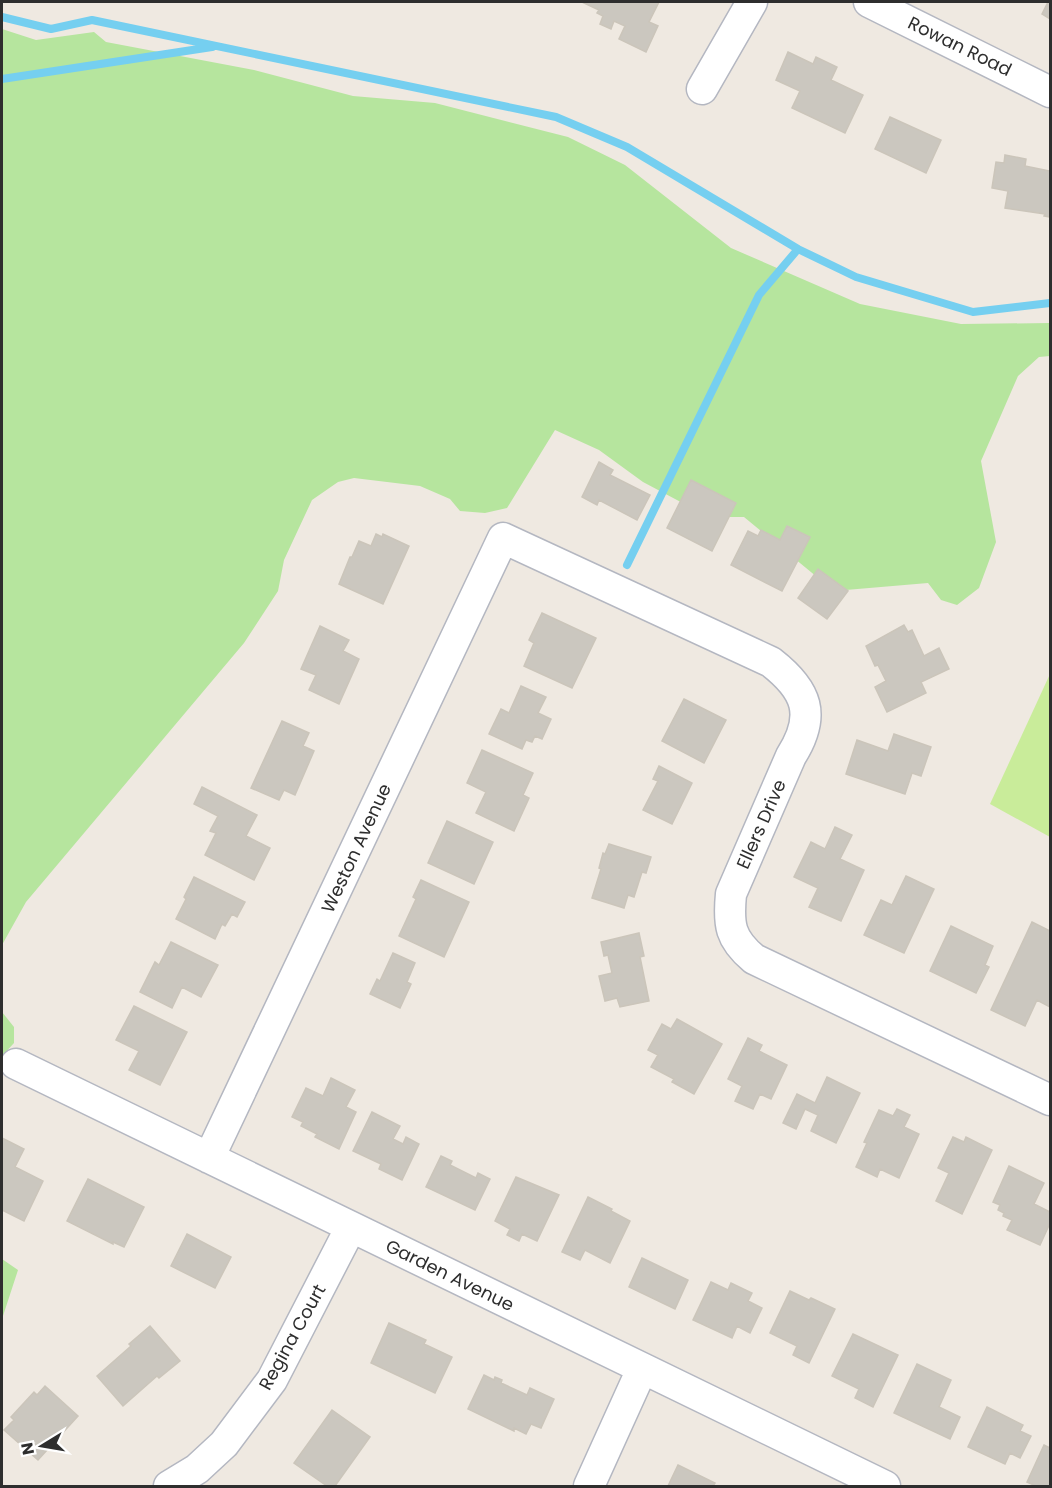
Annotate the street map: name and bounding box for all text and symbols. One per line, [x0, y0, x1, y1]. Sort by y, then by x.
street label: Rowan Road [904, 10, 1016, 82]
street label: Ellers Drive [730, 775, 792, 873]
street label: Weston Avenue [315, 779, 397, 917]
street label: Garden Avenue [382, 1233, 518, 1317]
street label: Regina Court [253, 1280, 331, 1394]
north arrow [12, 1416, 72, 1476]
text: N [15, 1441, 40, 1457]

